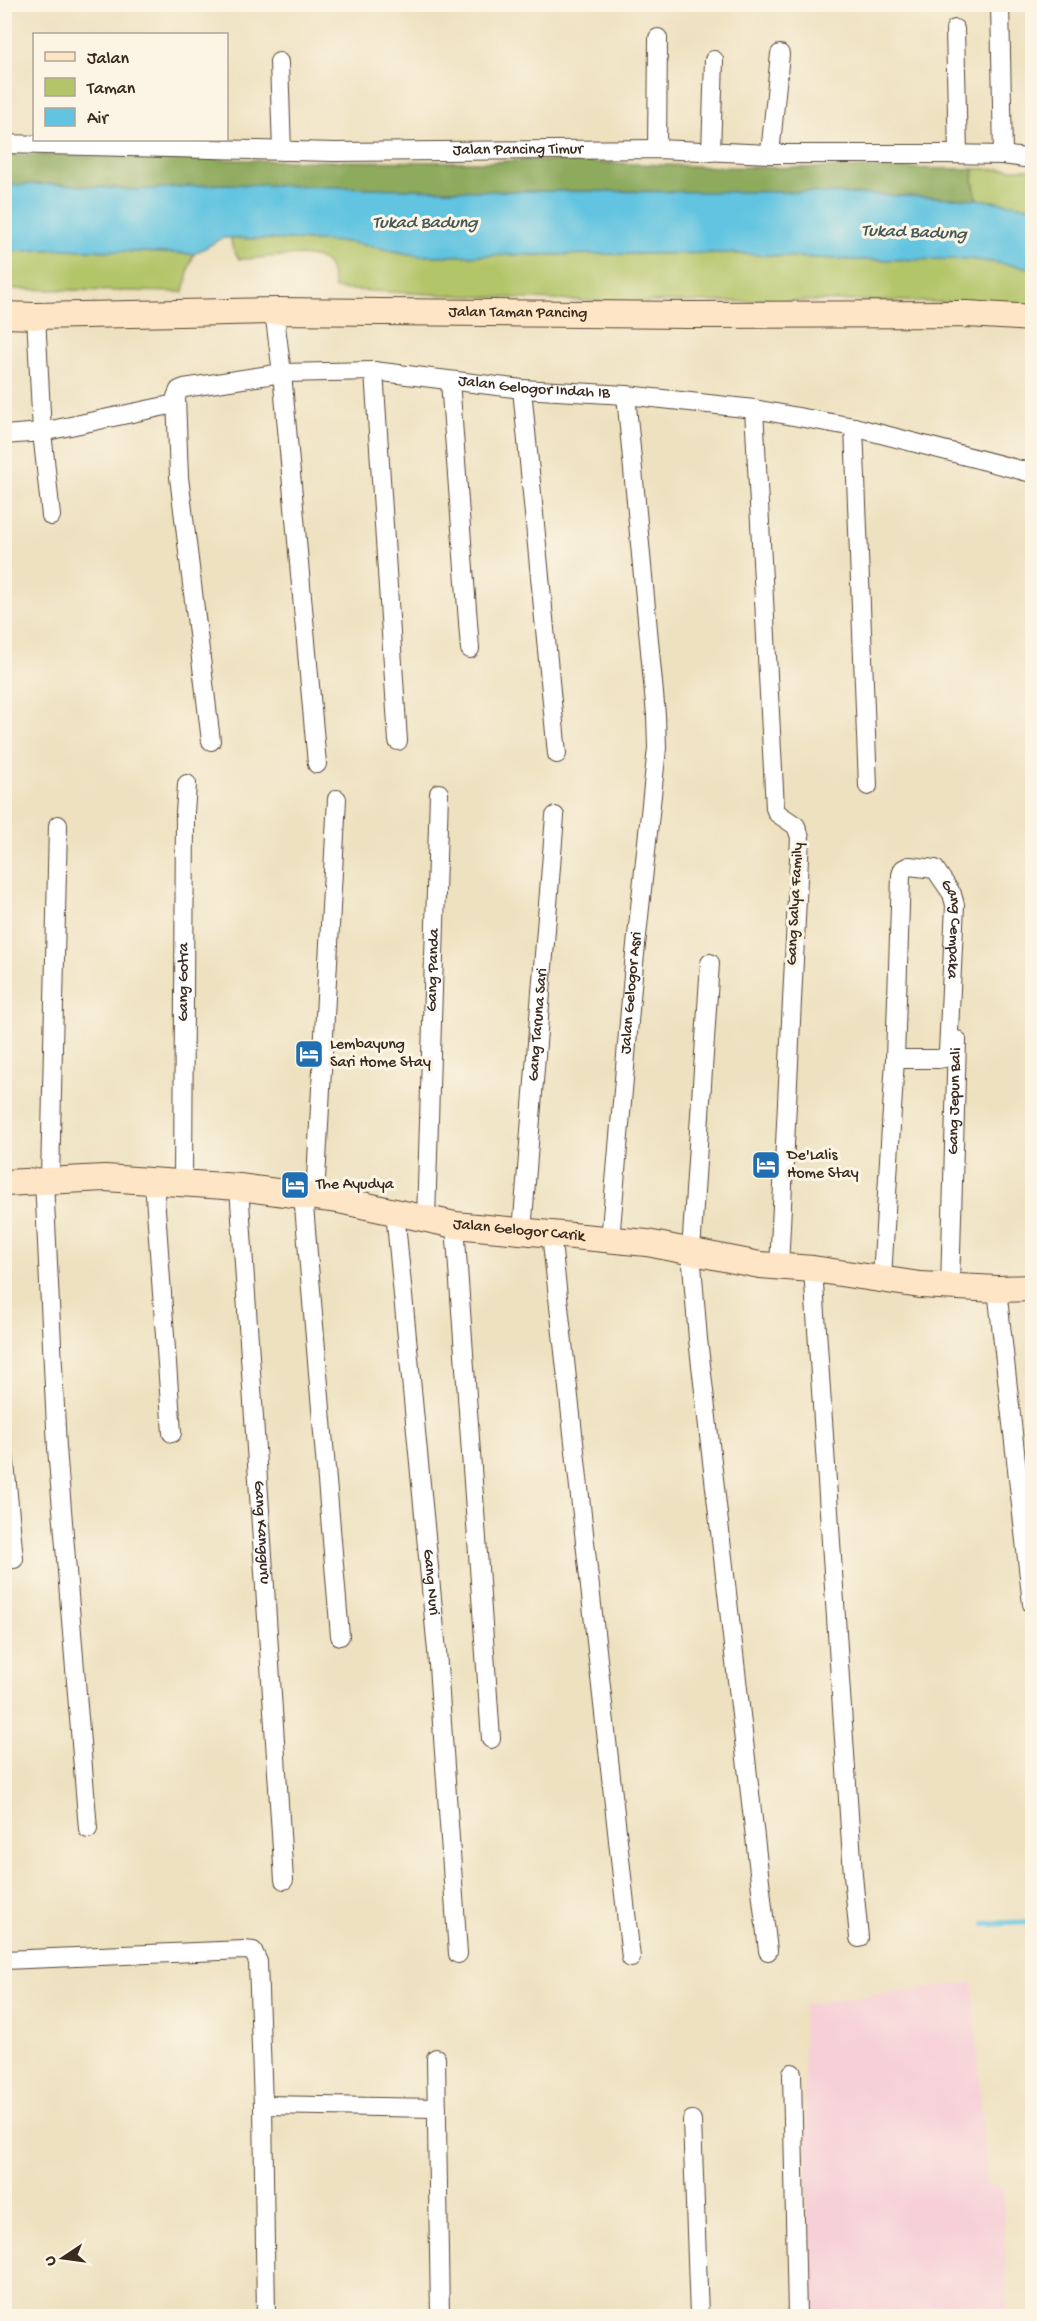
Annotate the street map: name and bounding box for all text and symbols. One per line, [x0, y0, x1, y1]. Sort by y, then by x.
legend [33, 33, 228, 141]
text: Jalan [87, 49, 129, 70]
text: Taman [86, 79, 136, 100]
text: Air [87, 109, 110, 130]
street label: Jalan Pancing Timur [453, 140, 584, 160]
water label: Tukad Badung [372, 213, 479, 234]
water label: Tukad Badung [861, 221, 969, 245]
street label: Jalan Taman Pancing [448, 303, 587, 324]
street label: Jalan Gelogor Indah IB [457, 372, 611, 404]
street label: Gang Salya Family [783, 842, 809, 966]
street label: Gang Cempaka [936, 876, 964, 980]
street label: Gang Panda [423, 927, 444, 1012]
street label: Jalan Gelogor Asri [617, 931, 647, 1055]
street label: Gang Gotra [174, 941, 194, 1022]
street label: Gang Taruna Sari [524, 967, 552, 1082]
place label: Lembayung Sari Home Stay [330, 1036, 431, 1073]
hotel icon: Lembayung Sari Home Stay [293, 1038, 325, 1070]
street label: Gang Jepun Bali [944, 1047, 966, 1155]
place label: De'Lalis Home Stay [786, 1147, 859, 1184]
hotel icon: De'Lalis Home Stay [750, 1149, 782, 1181]
hotel icon: The Ayudya [279, 1169, 311, 1201]
place label: The Ayudya [315, 1176, 395, 1195]
street label: Jalan Gelogor Carik [452, 1215, 587, 1247]
street label: Gang Kangguru [249, 1480, 274, 1585]
street label: Gang Nuri [418, 1548, 443, 1616]
north arrow [33, 2228, 93, 2288]
text: U [41, 2253, 62, 2267]

